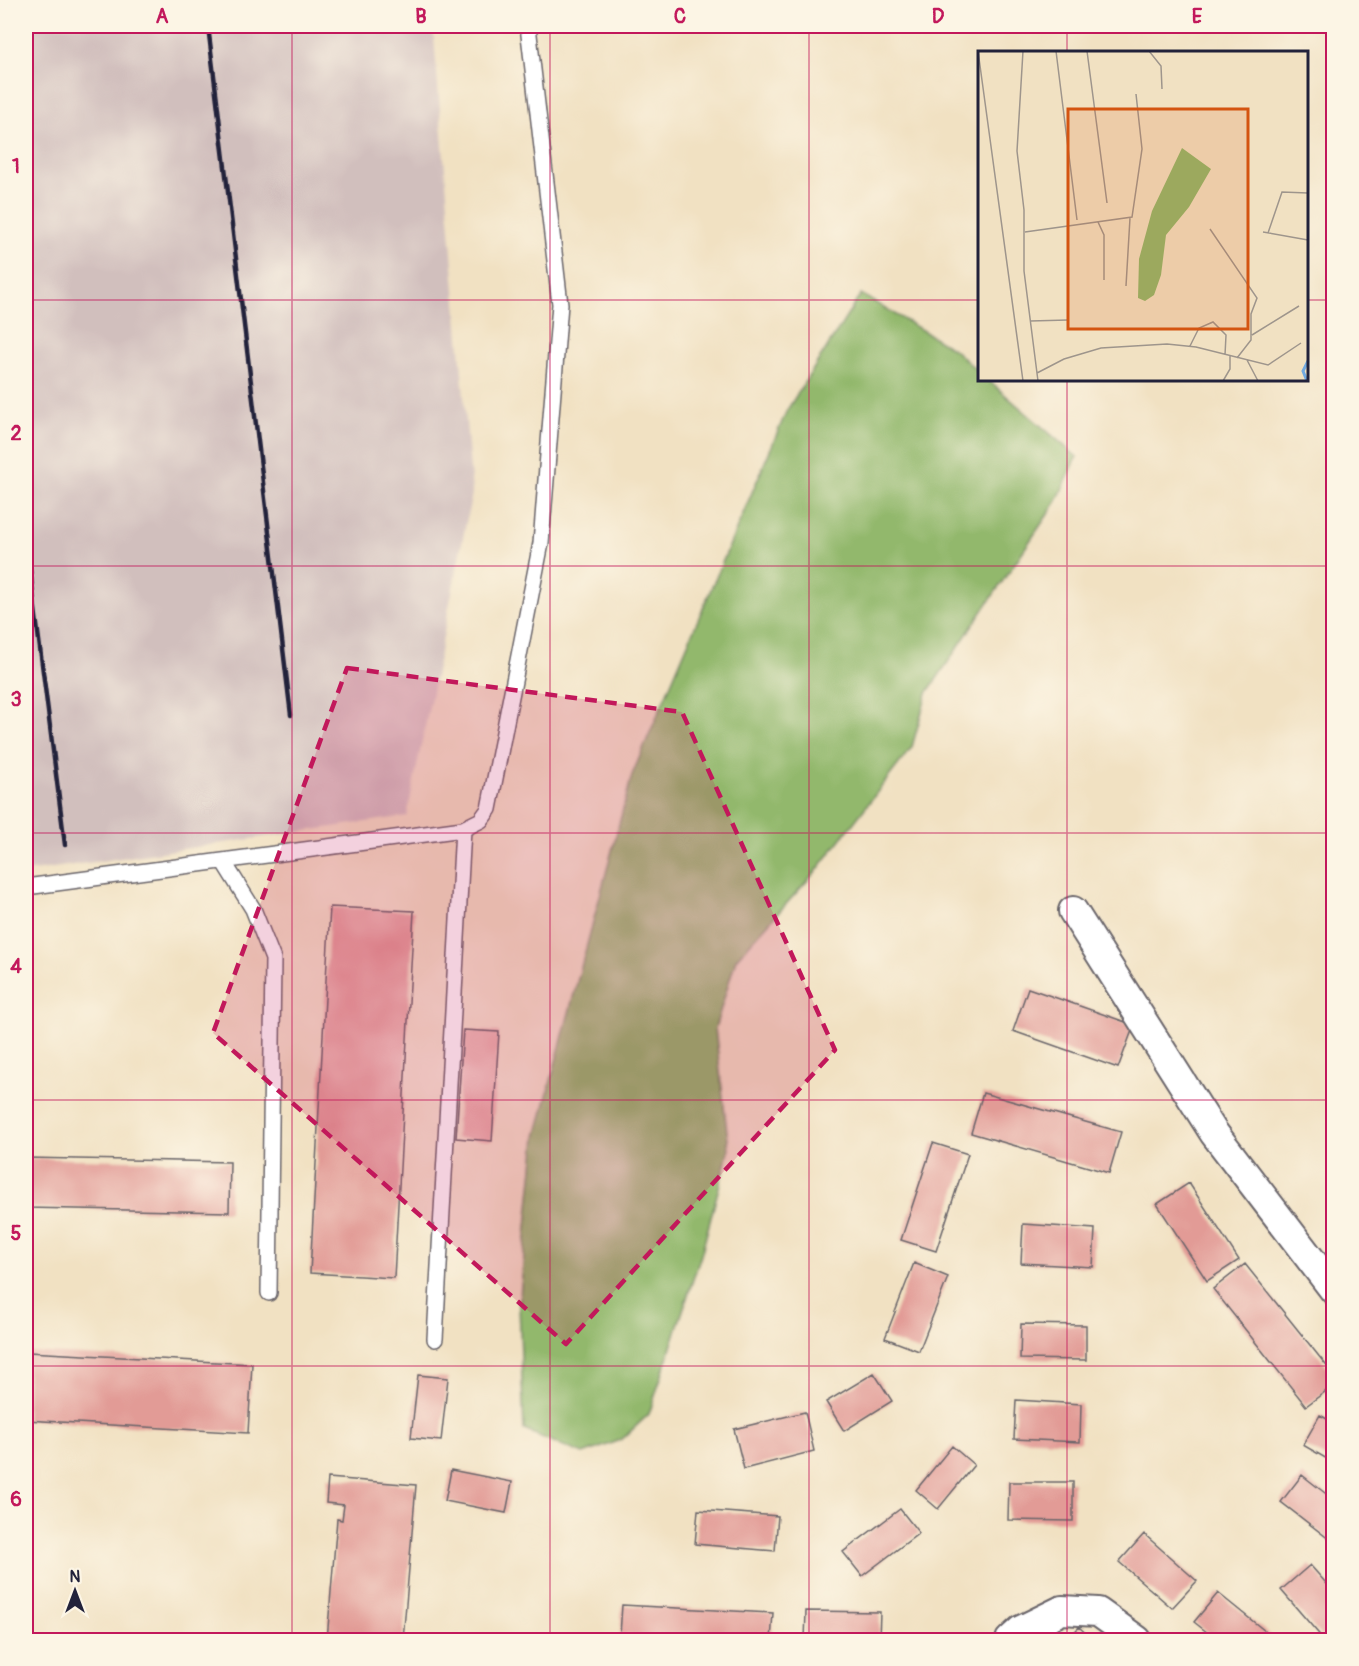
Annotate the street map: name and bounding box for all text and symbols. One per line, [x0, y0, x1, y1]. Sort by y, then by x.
text: A [156, 4, 169, 29]
text: B [415, 4, 427, 29]
text: C [674, 4, 686, 29]
text: D [932, 4, 945, 29]
text: E [1192, 4, 1203, 29]
inset map [978, 51, 1308, 381]
text: 1 [12, 154, 20, 179]
text: 2 [10, 421, 22, 446]
text: 3 [10, 687, 22, 712]
text: 4 [10, 954, 22, 979]
text: 5 [11, 1221, 22, 1246]
text: 6 [10, 1487, 22, 1512]
north arrow [45, 1561, 105, 1621]
text: N [70, 1567, 81, 1587]

